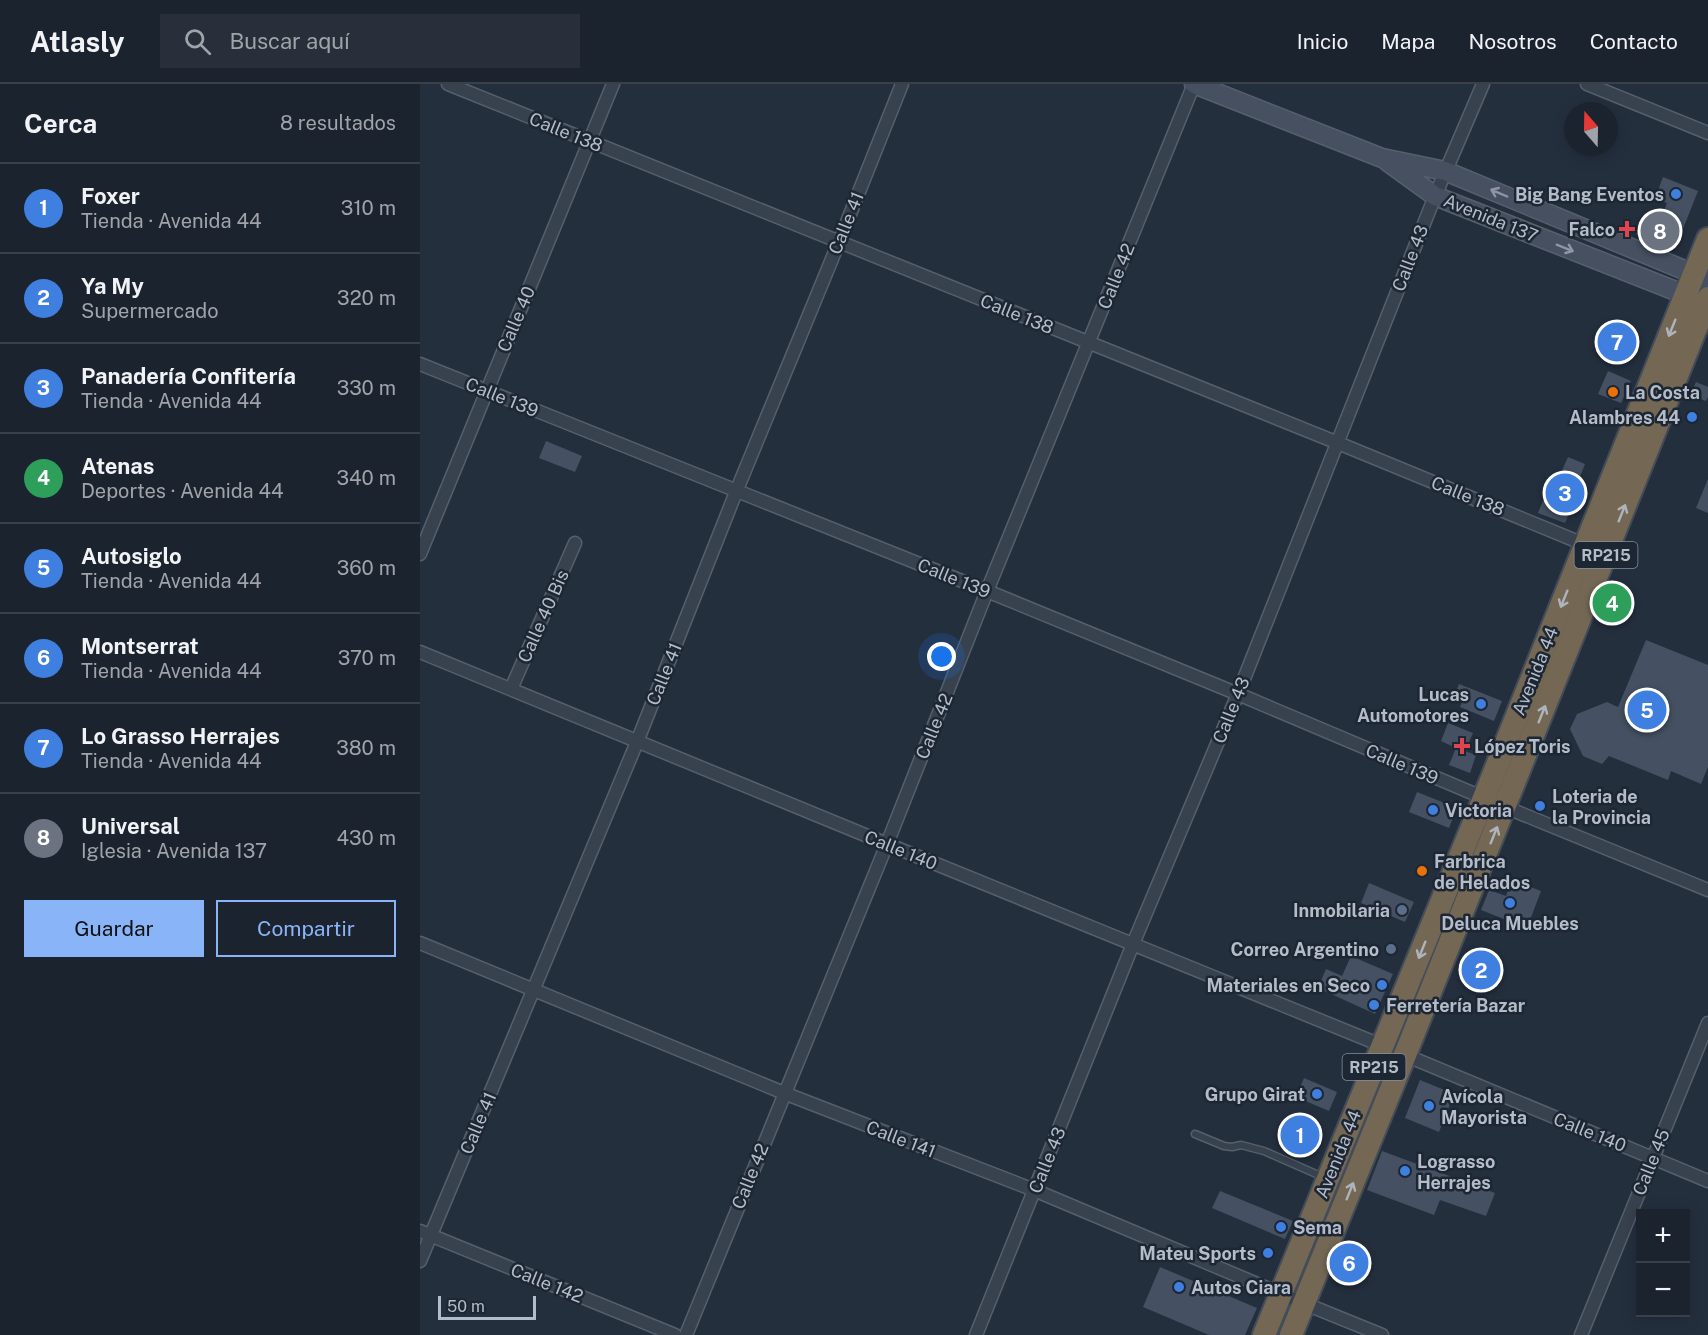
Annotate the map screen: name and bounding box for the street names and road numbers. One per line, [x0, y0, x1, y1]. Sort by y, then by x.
street label: Calle 138 [526, 108, 606, 156]
street label: Calle 41 [824, 189, 868, 257]
street label: Avenida 137 [1441, 190, 1541, 246]
street label: Calle 43 [1388, 222, 1432, 294]
street label: Calle 42 [1093, 240, 1139, 312]
street label: Calle 40 [493, 283, 539, 355]
street label: Calle 138 [977, 290, 1057, 338]
street label: Calle 139 [463, 373, 541, 421]
street label: Calle 138 [1428, 472, 1508, 520]
road number: RP215 [1574, 542, 1638, 568]
street label: Calle 139 [915, 554, 993, 602]
street label: Calle 40 Bis [513, 566, 573, 666]
street label: Avenida 44 [1508, 624, 1562, 718]
street label: Calle 41 [642, 640, 686, 708]
street label: Calle 43 [1208, 674, 1254, 746]
street label: Calle 42 [911, 690, 957, 762]
street label: Calle 139 [1363, 739, 1441, 789]
street label: Calle 140 [862, 826, 940, 874]
road number: RP215 [1342, 1054, 1406, 1080]
street label: Calle 41 [456, 1089, 500, 1157]
street label: Avenida 44 [1311, 1107, 1365, 1201]
street label: Calle 140 [1551, 1108, 1629, 1156]
street label: Calle 141 [863, 1116, 939, 1162]
street label: Calle 43 [1024, 1124, 1070, 1196]
street label: Calle 45 [1628, 1126, 1674, 1198]
street label: Calle 42 [727, 1140, 773, 1212]
street label: Calle 142 [508, 1259, 586, 1307]

